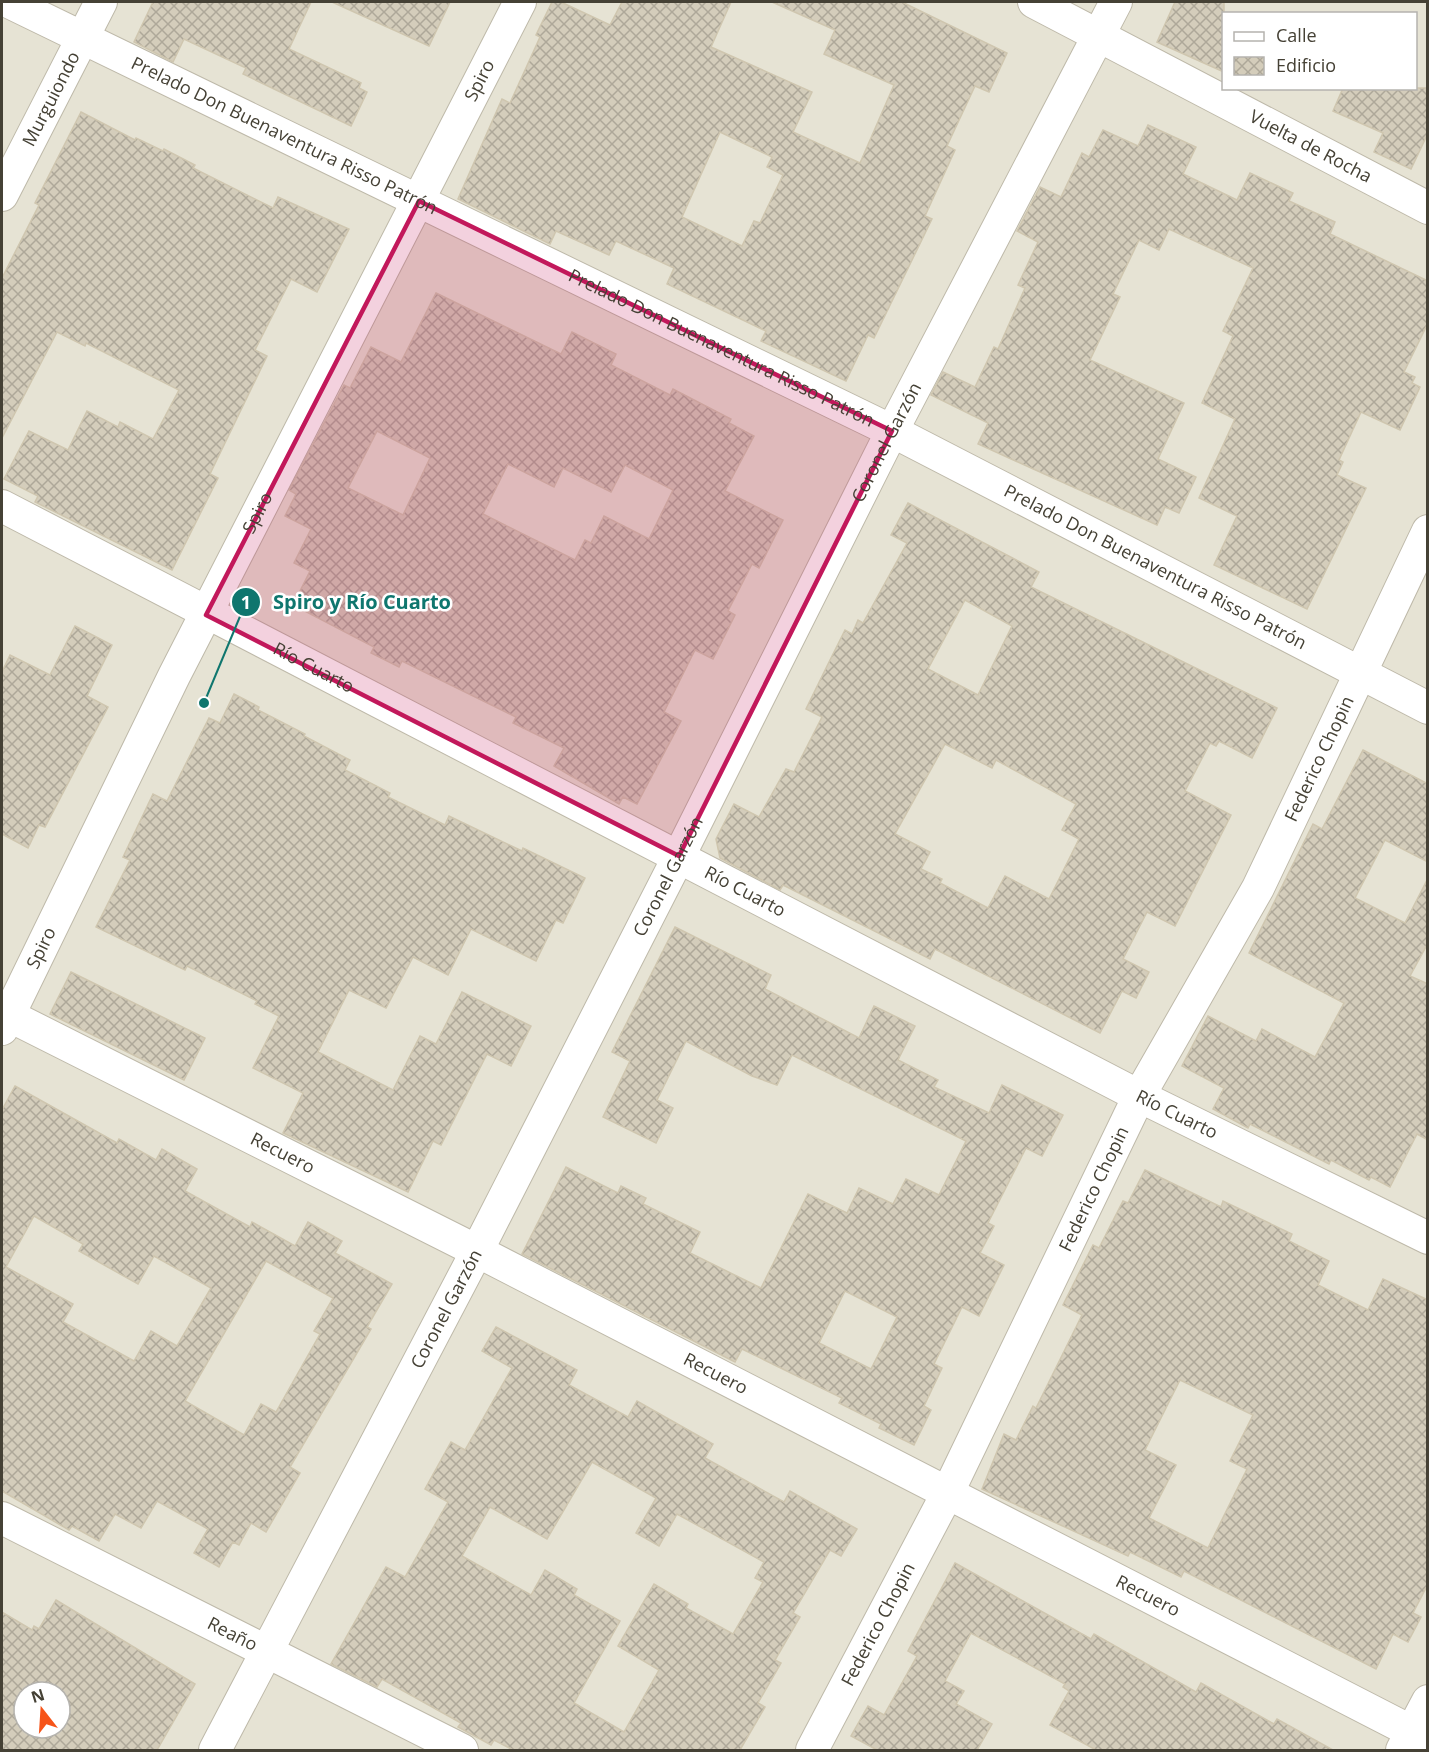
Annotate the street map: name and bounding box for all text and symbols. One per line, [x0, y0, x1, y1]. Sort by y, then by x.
legend [1222, 12, 1417, 90]
text: Calle [1276, 23, 1317, 47]
street label: Murguiondo [16, 47, 85, 150]
street label: Prelado Don Buenaventura Risso Patrón [128, 50, 442, 219]
text: Edificio [1276, 53, 1336, 77]
street label: Spiro [458, 55, 499, 105]
street label: Vuelta de Rocha [1246, 104, 1376, 188]
street label: Prelado Don Buenaventura Risso Patrón [565, 263, 879, 432]
street label: Coronel Garzón [845, 378, 926, 506]
street label: Prelado Don Buenaventura Risso Patrón [1000, 478, 1311, 654]
street label: Spiro [236, 488, 277, 537]
callout: Spiro y Río Cuarto [231, 583, 463, 621]
text: Spiro y Río Cuarto [273, 588, 451, 615]
text: 1 [241, 590, 251, 614]
street label: Río Cuarto [269, 636, 359, 698]
street label: Federico Chopin [1278, 692, 1359, 825]
street label: Coronel Garzón [627, 812, 708, 940]
street label: Río Cuarto [701, 860, 790, 922]
street label: Spiro [20, 923, 61, 973]
street label: Río Cuarto [1132, 1083, 1222, 1144]
street label: Federico Chopin [1053, 1122, 1134, 1255]
street label: Recuero [247, 1126, 319, 1179]
street label: Coronel Garzón [404, 1245, 487, 1372]
street label: Recuero [680, 1346, 752, 1399]
street label: Federico Chopin [835, 1558, 920, 1690]
street label: Recuero [1112, 1569, 1184, 1622]
street label: Reaño [204, 1611, 262, 1656]
north arrow [12, 1680, 72, 1740]
text: N [28, 1683, 47, 1708]

